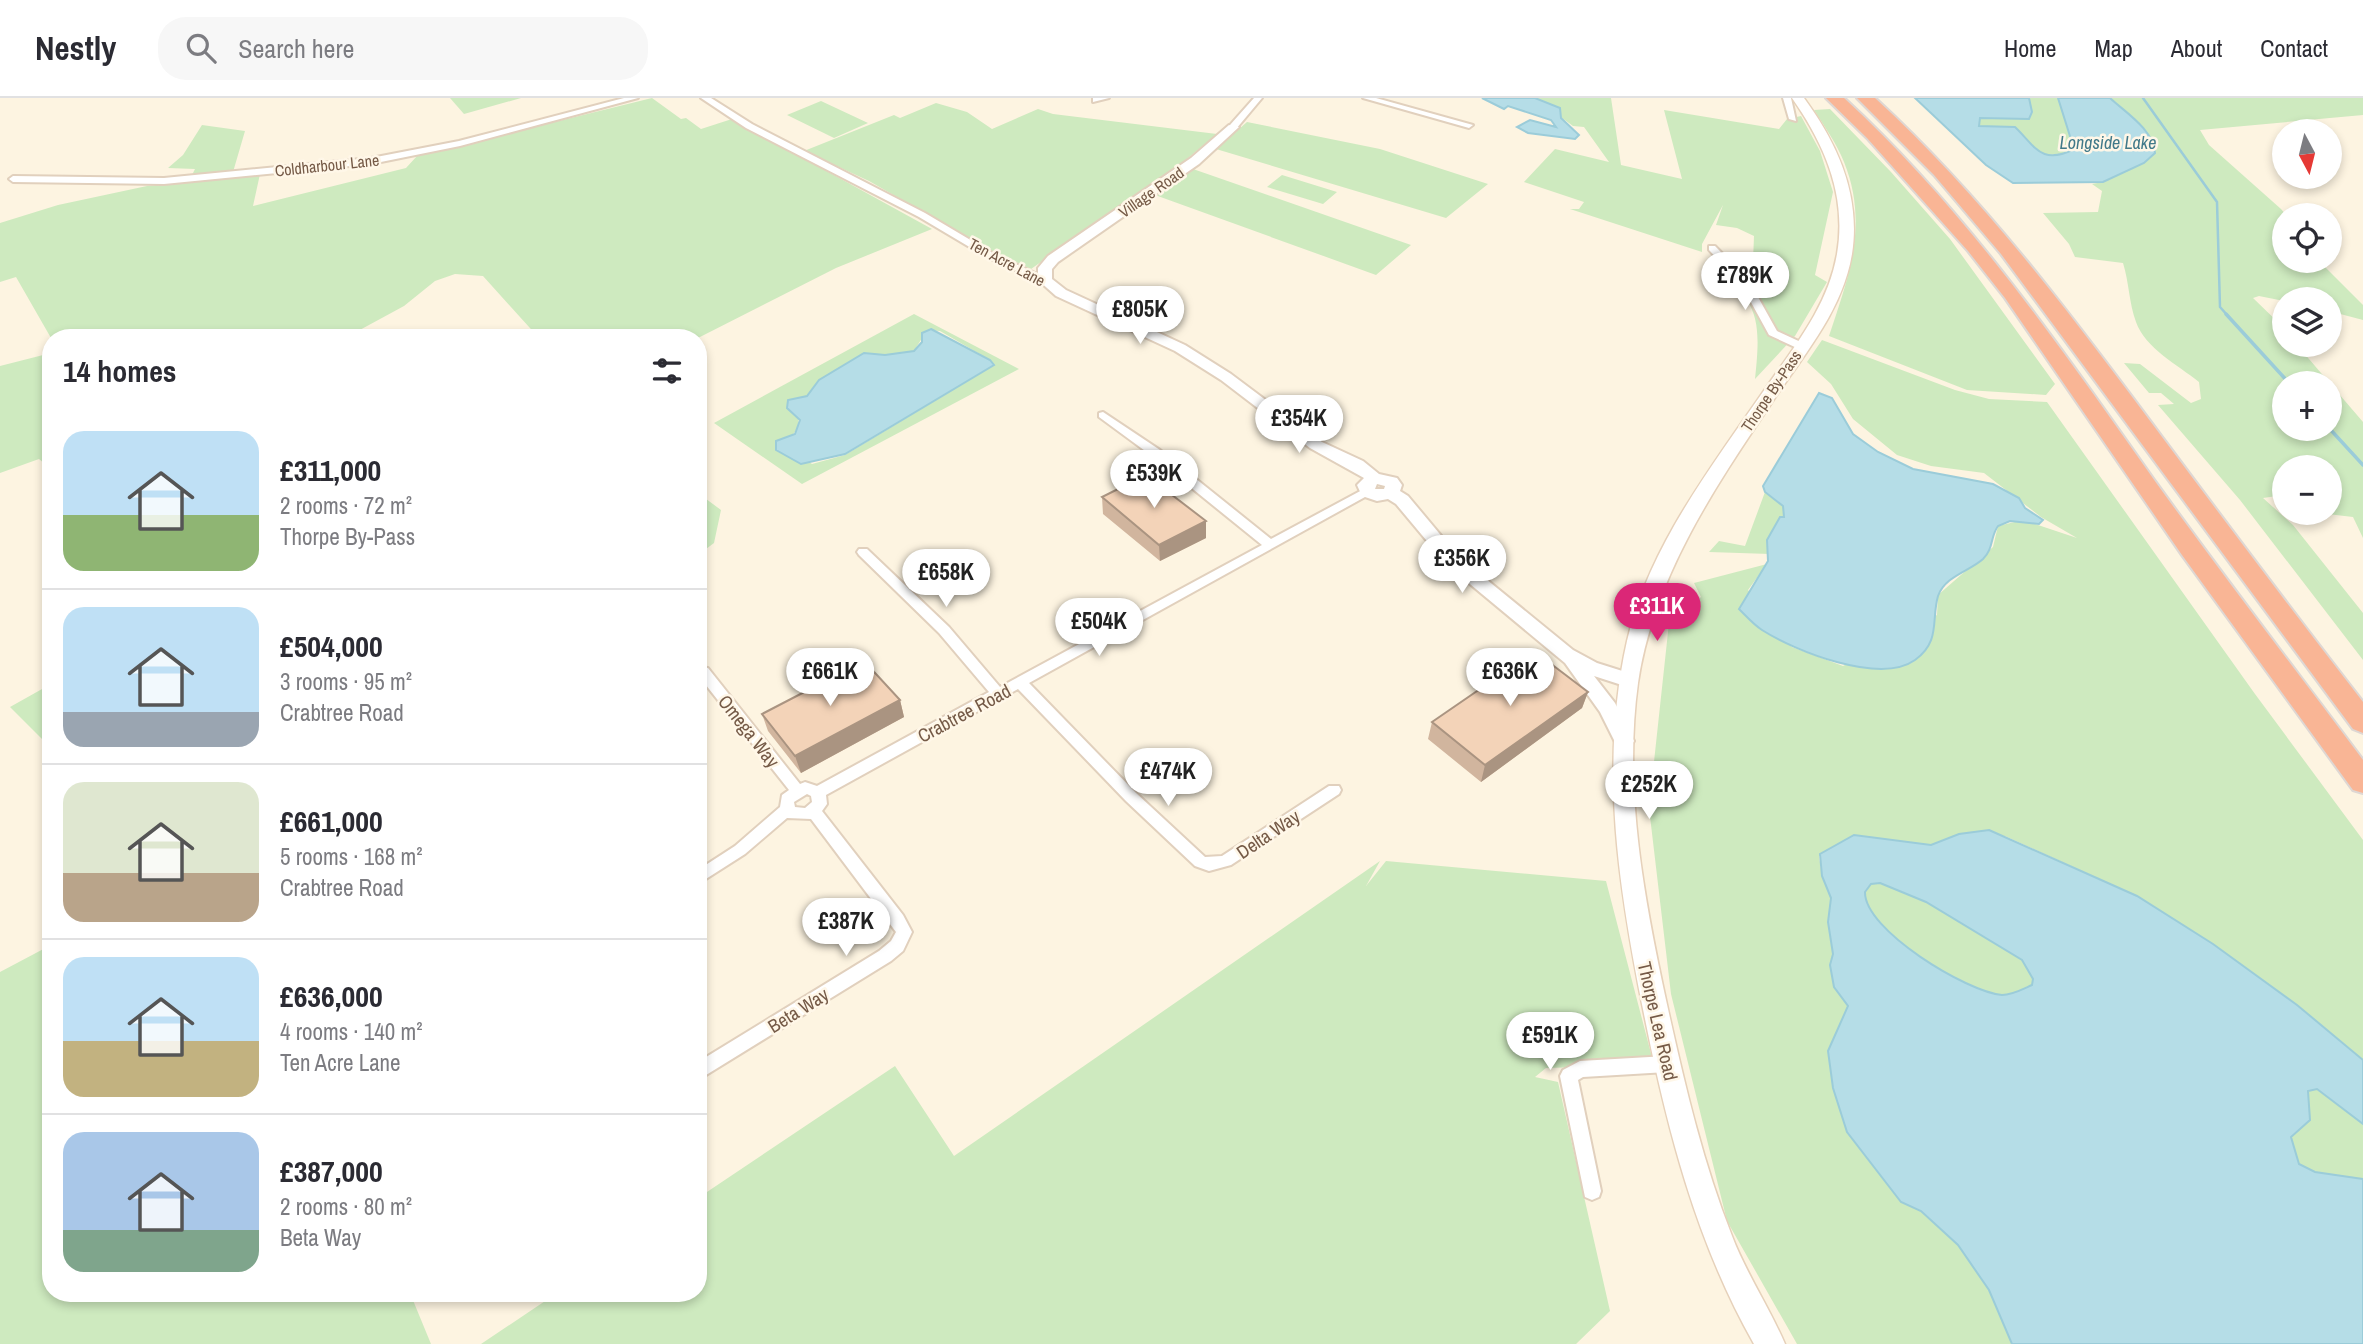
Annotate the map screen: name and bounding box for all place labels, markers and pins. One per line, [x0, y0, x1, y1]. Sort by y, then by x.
pin: £789K [1696, 252, 1794, 312]
pin: £805K [1091, 286, 1189, 346]
pin: £354K [1250, 396, 1348, 455]
pin: £539K [1105, 450, 1203, 510]
pin: £356K [1413, 536, 1511, 595]
pin: £658K [897, 550, 995, 609]
pin: £311K [1608, 584, 1706, 643]
pin: £504K [1050, 598, 1148, 658]
pin: £661K [781, 648, 879, 708]
pin: £636K [1461, 648, 1559, 708]
pin: £474K [1119, 748, 1217, 808]
pin: £252K [1600, 762, 1698, 821]
pin: £387K [797, 898, 895, 958]
pin: £591K [1501, 1012, 1599, 1072]

